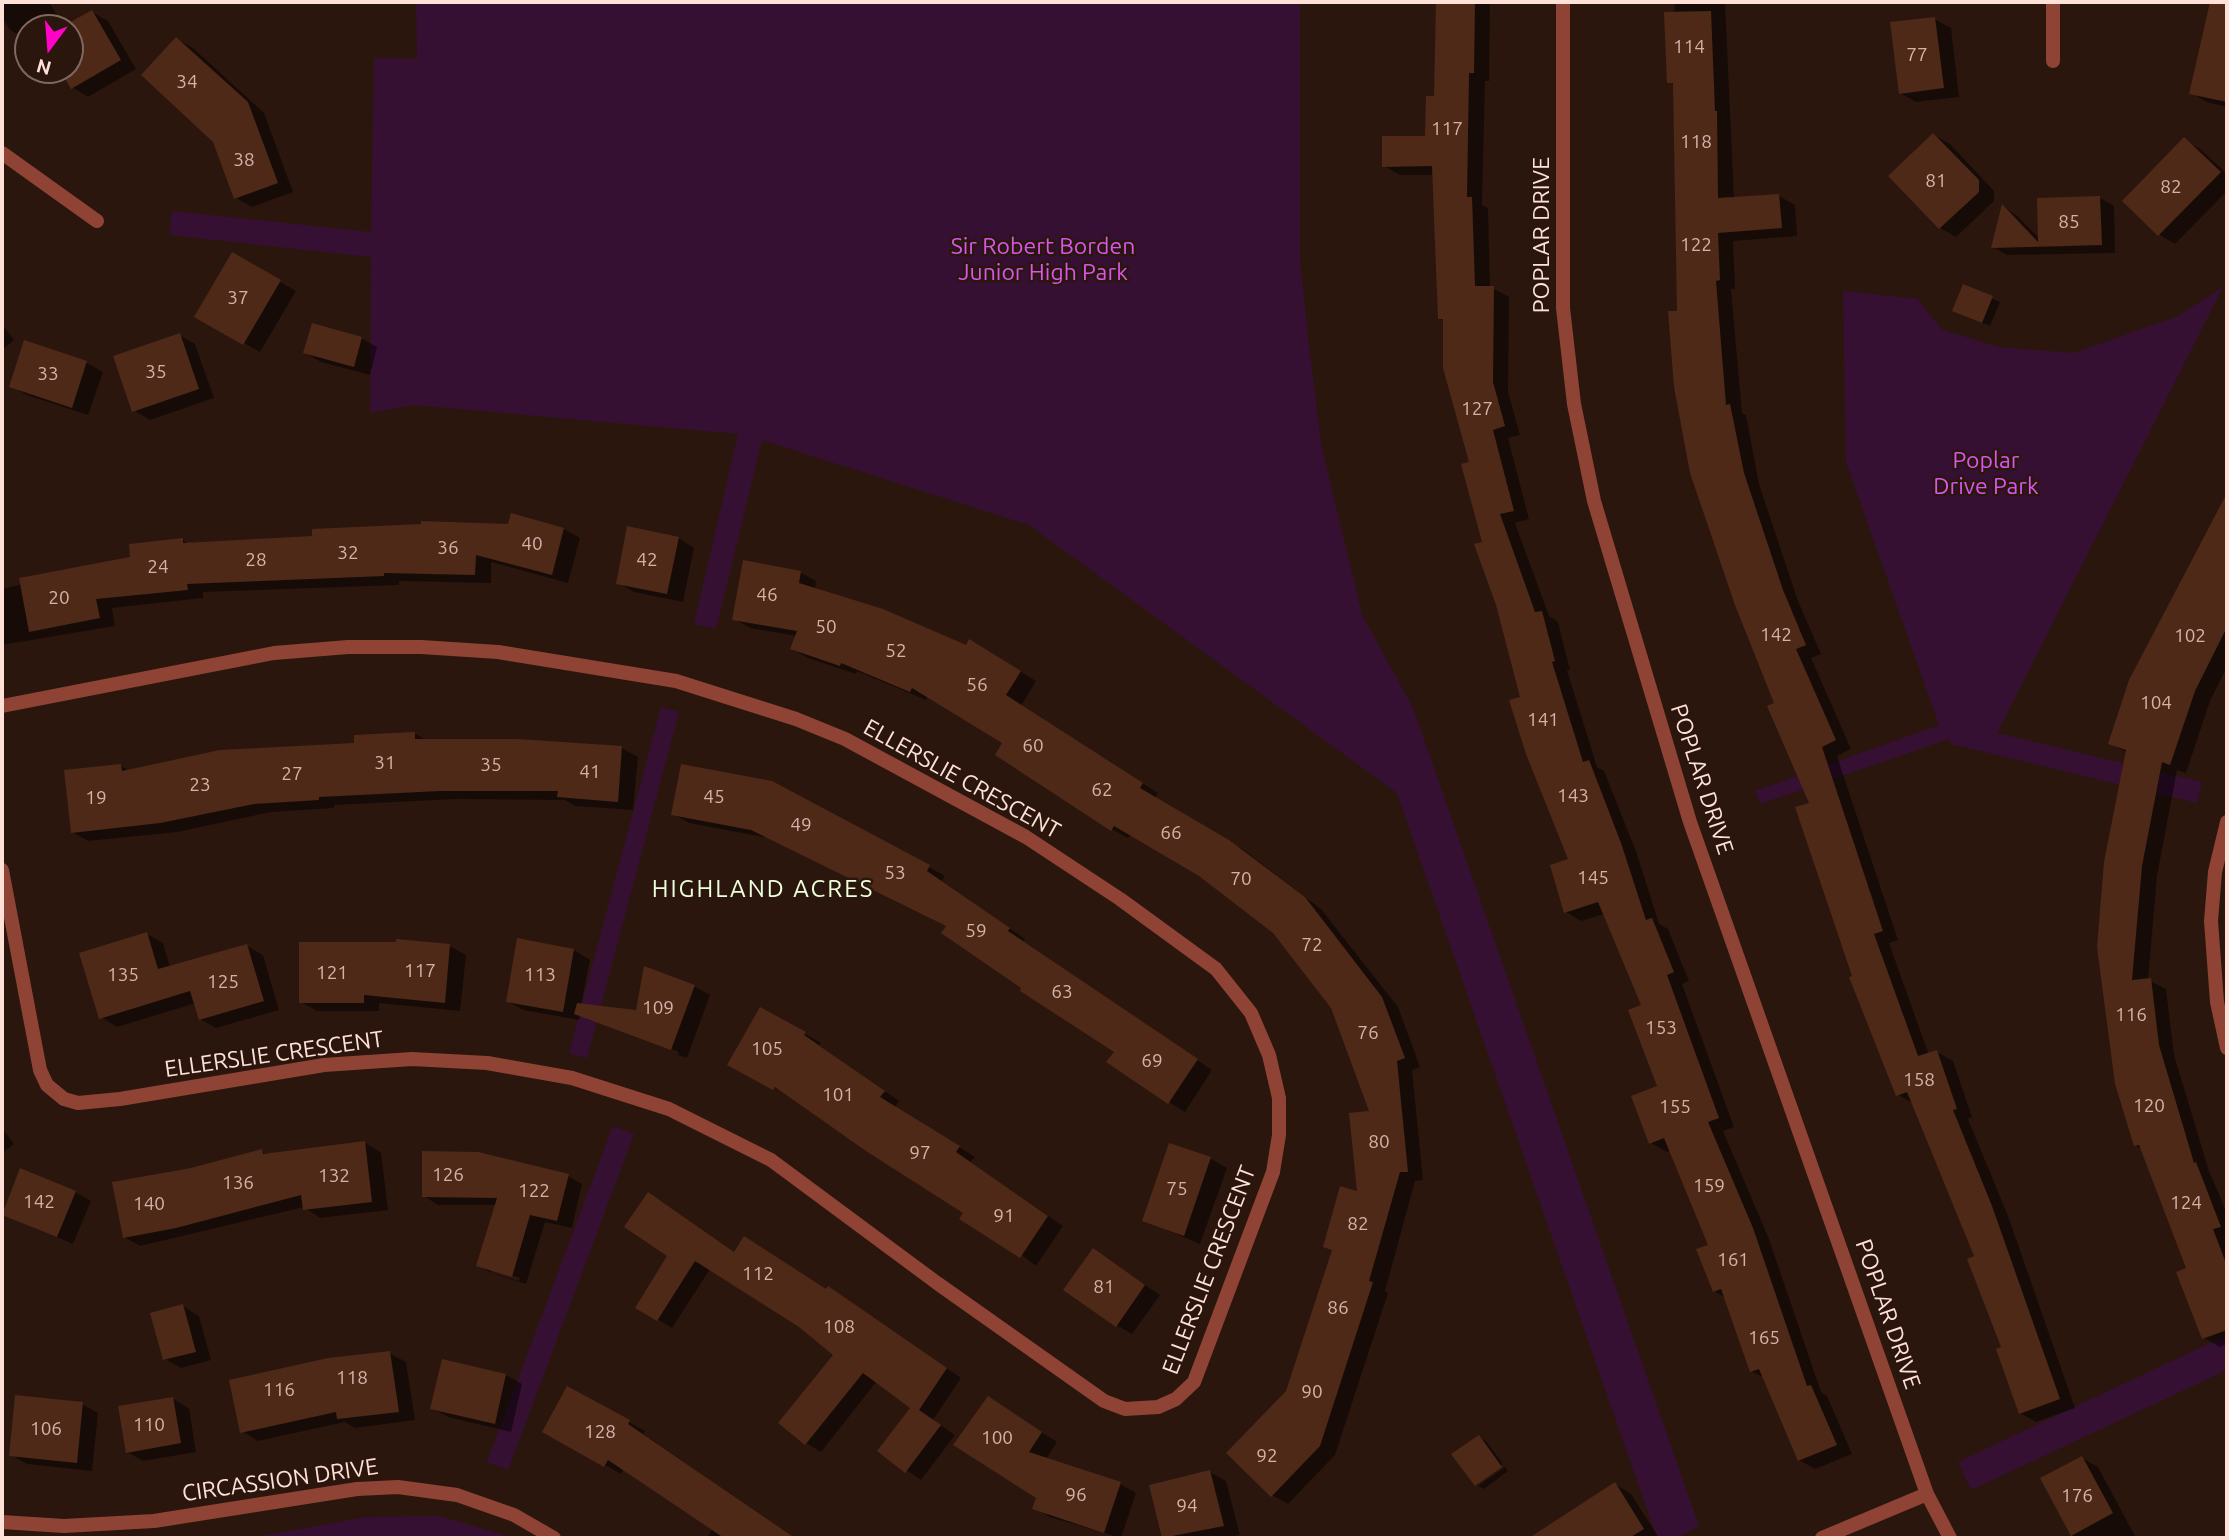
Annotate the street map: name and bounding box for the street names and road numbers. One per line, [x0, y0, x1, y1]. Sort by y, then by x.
street label: POPLAR DRIVE [1527, 157, 1555, 313]
street label: POPLAR DRIVE [1665, 700, 1739, 858]
street label: ELLERSLIE CRESCENT [859, 713, 1065, 845]
street label: ELLERSLIE CRESCENT [163, 1025, 385, 1083]
street label: ELLERSLIE CRESCENT [1157, 1162, 1261, 1378]
street label: POPLAR DRIVE [1850, 1236, 1926, 1392]
street label: CIRCASSION DRIVE [180, 1453, 380, 1507]

